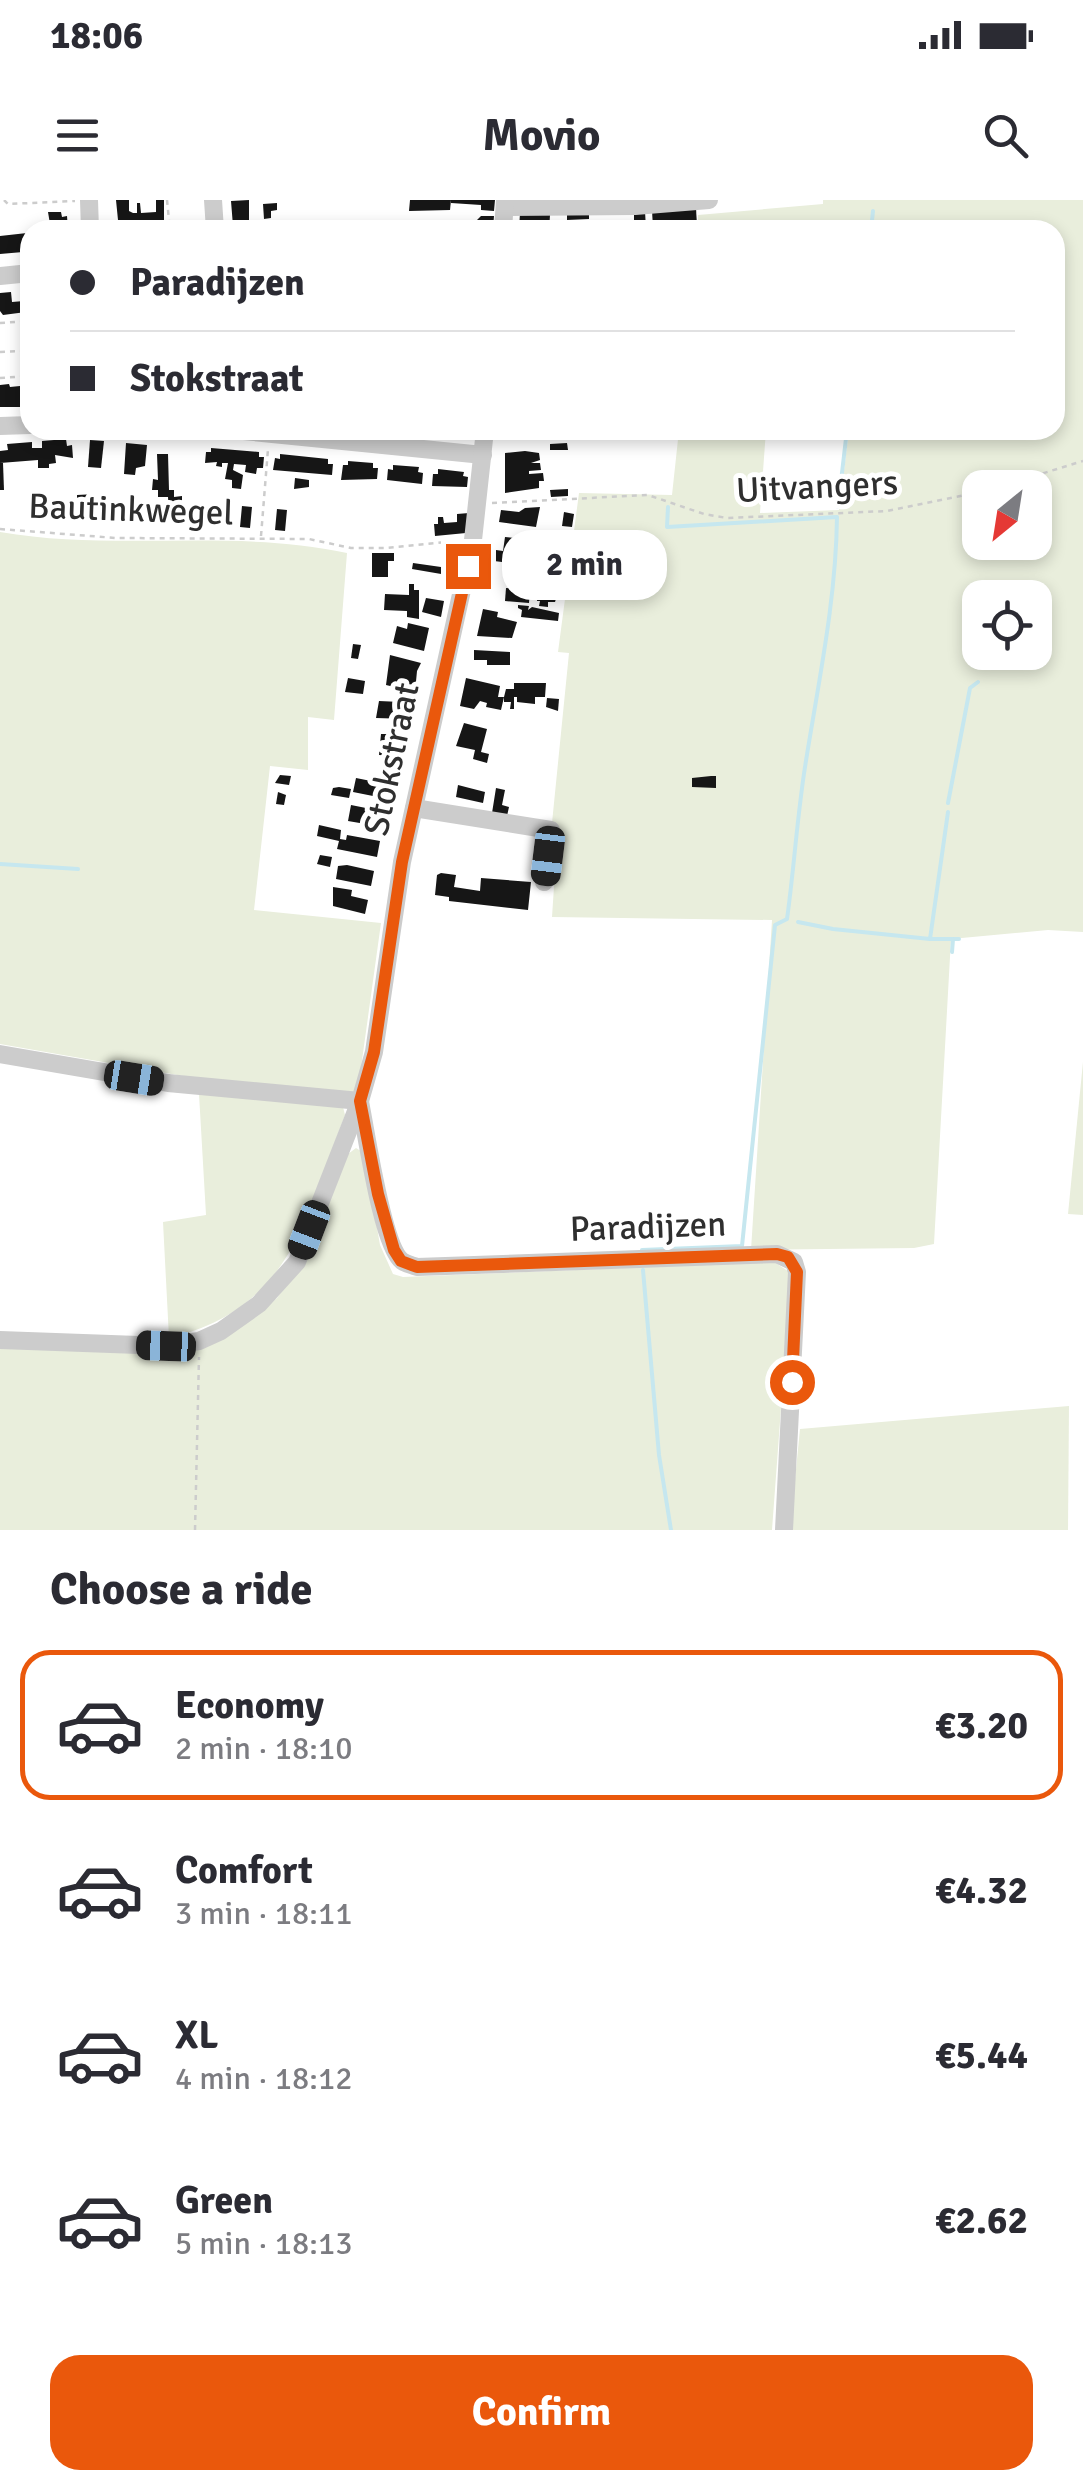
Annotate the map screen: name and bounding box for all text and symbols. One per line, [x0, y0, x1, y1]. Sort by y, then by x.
text: 18:06 [50, 12, 143, 59]
icon: menu [50, 108, 105, 163]
text: Movio [482, 108, 601, 163]
icon: search [978, 108, 1033, 163]
text: Paradijzen [130, 259, 305, 306]
text: Stokstraat [130, 355, 304, 402]
street label: Uitvangers [735, 461, 899, 512]
north arrow [962, 470, 1052, 560]
map controls [962, 470, 1052, 670]
street label: Bautinkwegel [28, 484, 234, 535]
callout: 2 min [503, 531, 668, 601]
route end [446, 544, 491, 589]
text: 2 min [546, 545, 623, 584]
button: locate [962, 580, 1052, 670]
street label: Stokstraat [354, 679, 429, 839]
car [529, 824, 567, 888]
car [102, 1058, 166, 1098]
car [284, 1197, 334, 1263]
street label: Paradijzen [569, 1202, 727, 1251]
car [135, 1330, 197, 1362]
route start [770, 1360, 815, 1405]
text: Choose a ride [50, 1562, 313, 1617]
icon: car [55, 1680, 145, 1770]
text: Economy [175, 1682, 324, 1729]
text: €3.20 [935, 1702, 1028, 1749]
text: 2 min · 18:10 [175, 1729, 353, 1768]
icon: car [55, 1845, 145, 1935]
text: Comfort [175, 1847, 313, 1894]
text: €4.32 [935, 1867, 1028, 1914]
text: 3 min · 18:11 [175, 1894, 353, 1933]
icon: car [55, 2010, 145, 2100]
text: XL [175, 2012, 218, 2059]
text: €5.44 [935, 2032, 1028, 2079]
text: 4 min · 18:12 [175, 2059, 353, 2098]
icon: car [55, 2175, 145, 2265]
text: Green [175, 2177, 273, 2224]
text: €2.62 [935, 2197, 1028, 2244]
text: 5 min · 18:13 [175, 2224, 353, 2263]
button: Confirm [50, 2355, 1033, 2470]

